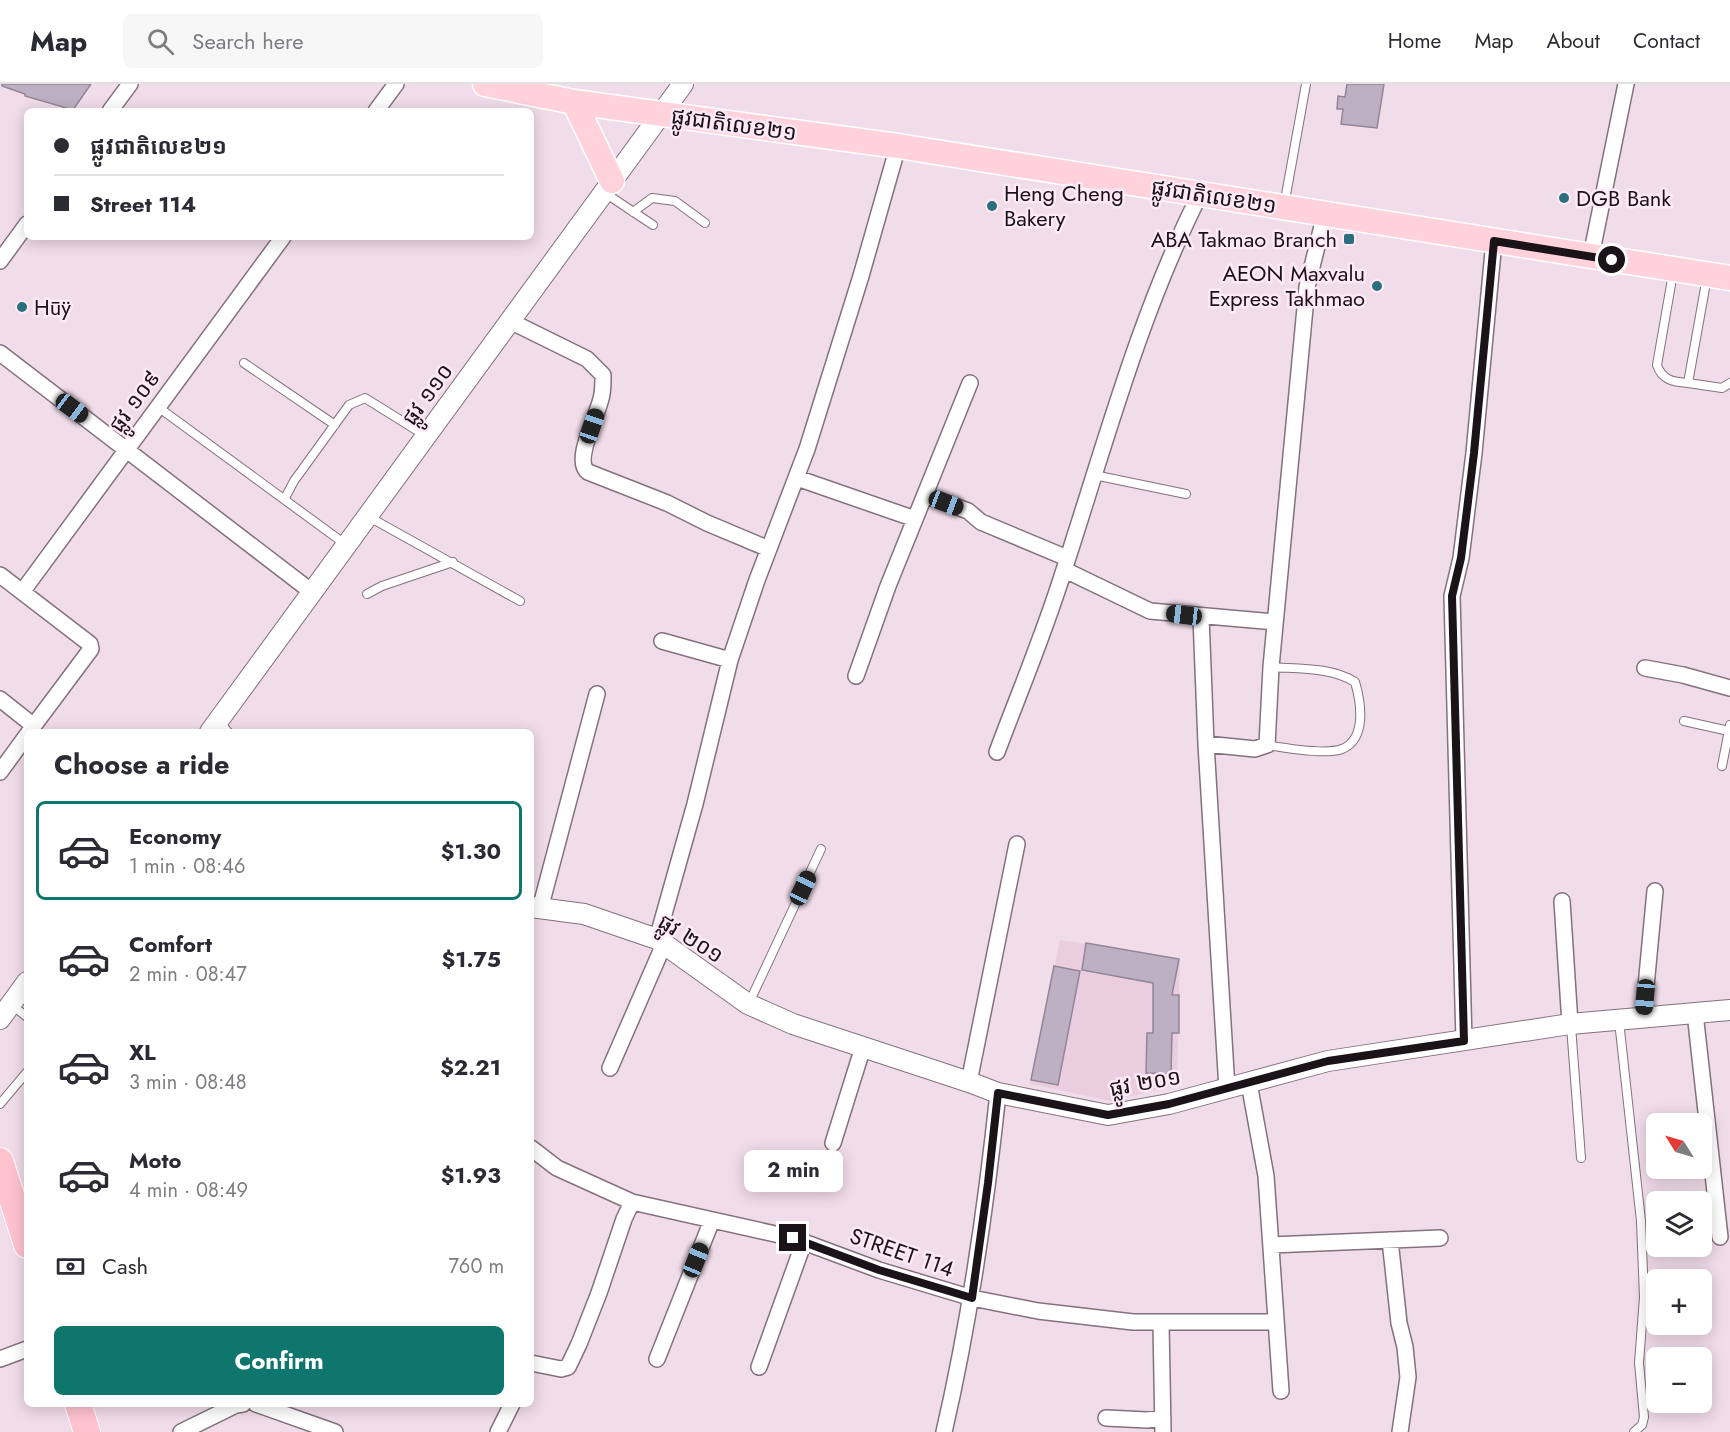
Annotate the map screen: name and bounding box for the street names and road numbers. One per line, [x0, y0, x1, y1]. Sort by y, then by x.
street label: ផ្លូវជាតិលេខ២១ [668, 99, 799, 153]
street label: ផ្លូវជាតិលេខ២១ [1148, 170, 1279, 226]
street label: ផ្លូវ ១១០ [394, 356, 464, 434]
street label: ផ្លូវ ១០៩ [101, 363, 171, 441]
street label: ផ្លូវ ២០១ [650, 905, 730, 975]
street label: ផ្លូវ ២០១ [1107, 1060, 1184, 1108]
street label: STREET 114 [846, 1219, 959, 1285]

